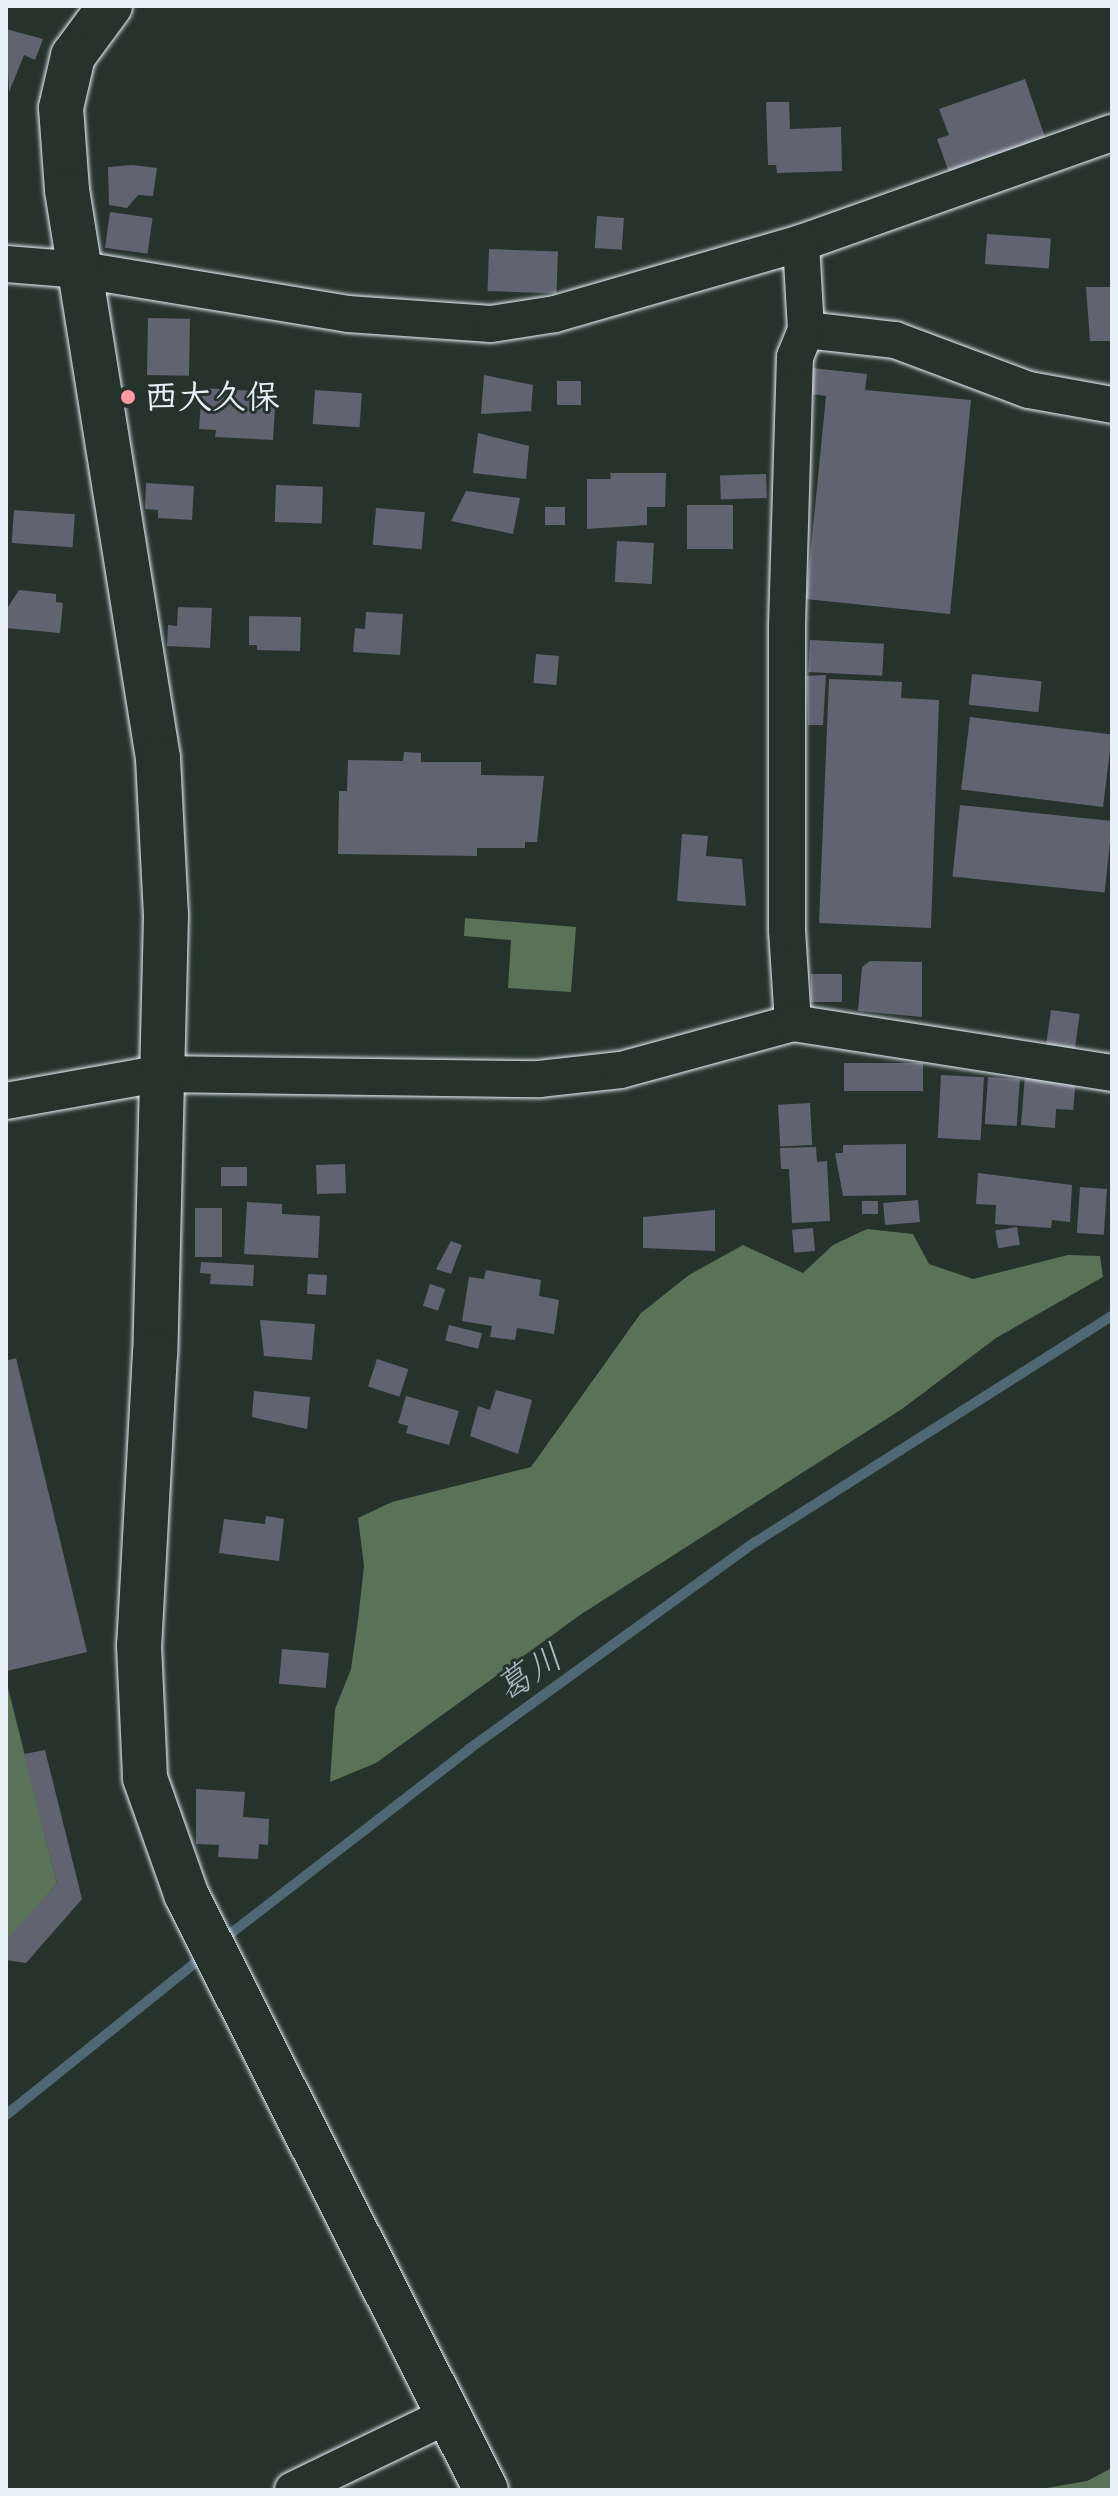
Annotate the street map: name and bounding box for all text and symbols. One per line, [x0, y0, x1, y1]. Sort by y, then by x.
place label: 西大久保 [144, 377, 280, 417]
marker: 西大久保 [119, 388, 137, 406]
water label: 葛川 [487, 1635, 571, 1711]

